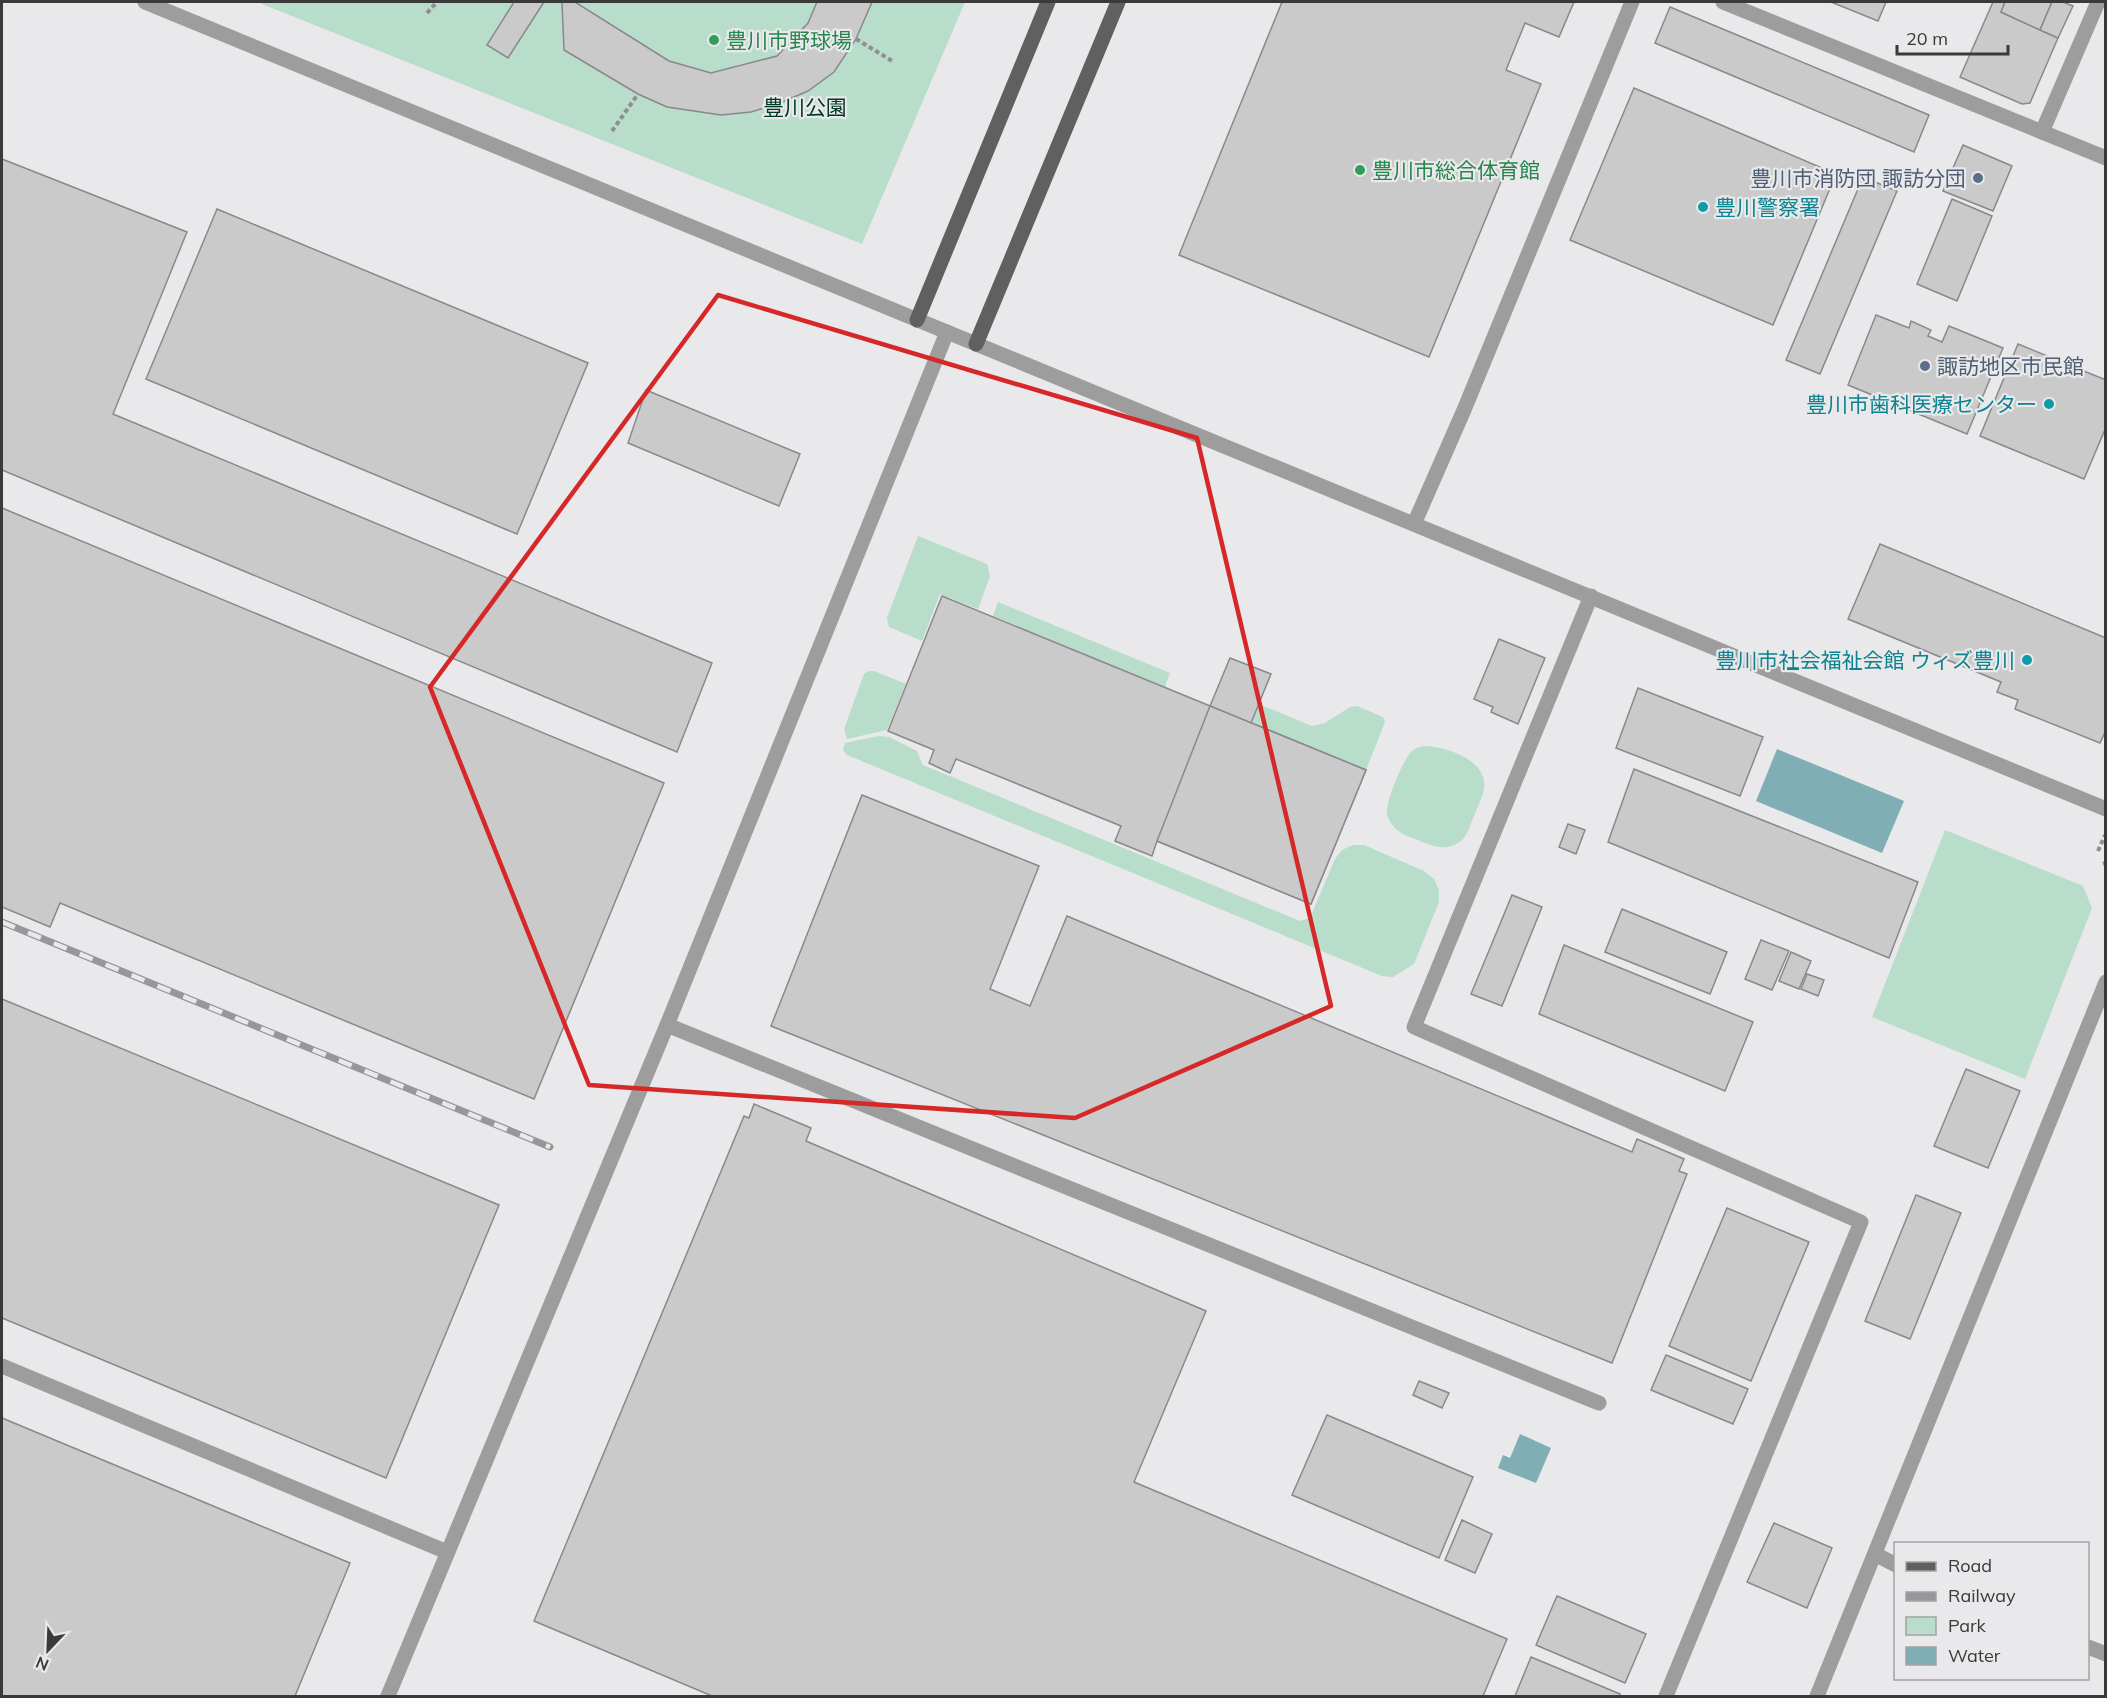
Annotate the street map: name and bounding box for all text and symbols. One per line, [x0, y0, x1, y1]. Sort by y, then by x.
scale bar [1897, 18, 2008, 56]
place label: 豊川市野球場 [726, 27, 852, 53]
text: 20 m [1906, 27, 1948, 50]
marker: 豊川市野球場 [707, 33, 721, 47]
park label: 豊川公園 [763, 94, 847, 120]
place label: 豊川市総合体育館 [1372, 157, 1540, 183]
marker: 豊川市総合体育館 [1353, 163, 1367, 177]
place label: 豊川市消防団 諏訪分団 [1751, 165, 1966, 191]
marker: 豊川市消防団 諏訪分団 [1971, 171, 1985, 185]
place label: 豊川警察署 [1715, 194, 1820, 220]
marker: 豊川警察署 [1696, 200, 1710, 214]
place label: 諏訪地区市民館 [1937, 353, 2084, 379]
marker: 諏訪地区市民館 [1918, 359, 1932, 373]
place label: 豊川市歯科医療センター [1806, 391, 2037, 417]
marker: 豊川市歯科医療センター [2042, 397, 2056, 411]
place label: 豊川市社会福祉会館 ウィズ豊川 [1716, 647, 2015, 673]
marker: 豊川市社会福祉会館 ウィズ豊川 [2020, 653, 2034, 667]
legend [1894, 1542, 2089, 1680]
text: Road [1948, 1554, 1992, 1577]
text: Railway [1948, 1584, 2016, 1607]
text: Park [1948, 1614, 1987, 1637]
north arrow [18, 1620, 78, 1680]
text: Water [1948, 1644, 2001, 1667]
text: N [33, 1652, 52, 1675]

